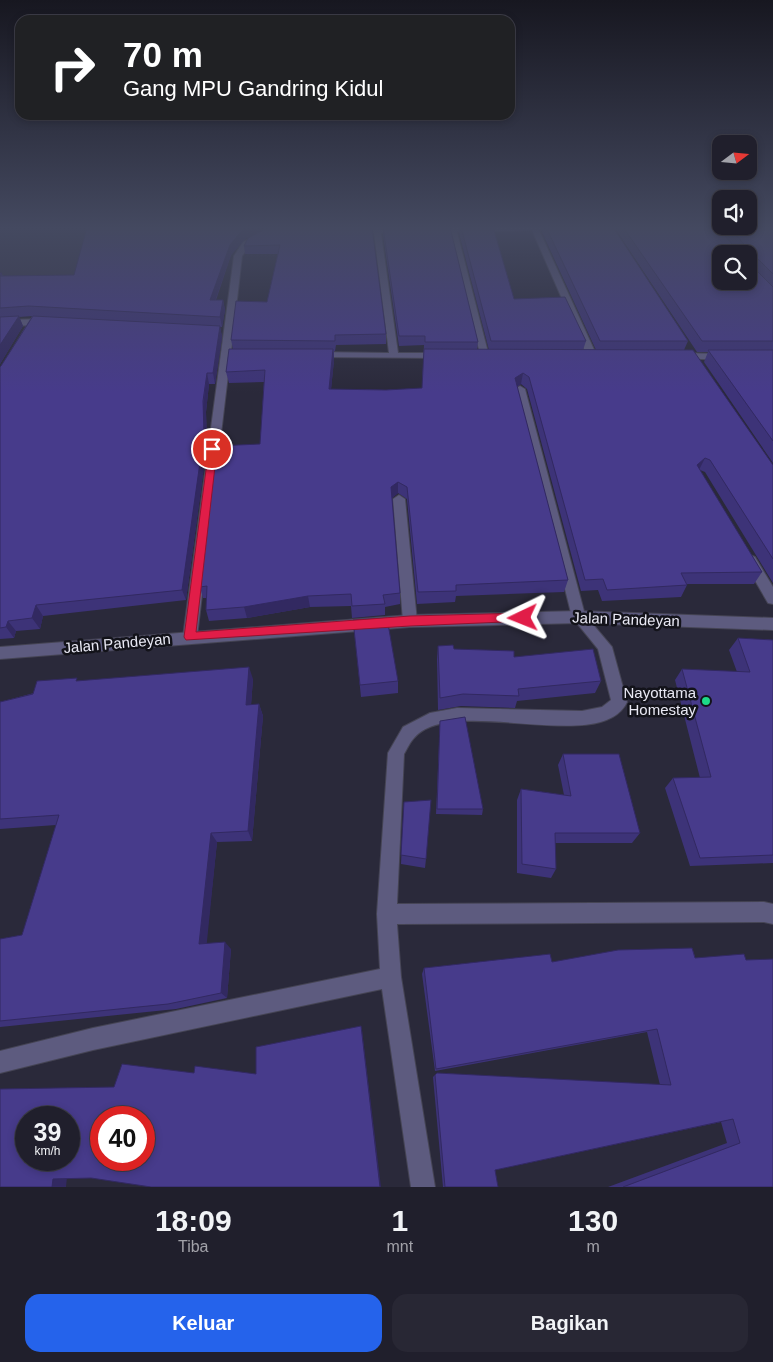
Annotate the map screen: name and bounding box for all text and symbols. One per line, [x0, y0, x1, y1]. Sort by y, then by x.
icon: right [40, 35, 105, 100]
text: 70 m [123, 35, 203, 74]
text: Gang MPU Gandring Kidul [123, 76, 383, 101]
north arrow [712, 135, 758, 180]
map controls [712, 135, 757, 290]
button: sound [712, 190, 757, 235]
button: search [712, 245, 757, 290]
pin [191, 428, 233, 470]
icon: arrive [198, 435, 226, 463]
position arrow [496, 591, 548, 643]
street label: Jalan Pandeyan [572, 609, 680, 629]
street label: Jalan Pandeyan [63, 630, 171, 656]
place label: Nayottama Homestay [623, 684, 697, 718]
marker: Nayottama Homestay [700, 695, 712, 707]
speed limit sign: 40 [90, 1106, 155, 1171]
text: 39 [34, 1118, 61, 1146]
text: km/h [34, 1144, 61, 1158]
text: 18:09 [155, 1204, 232, 1237]
text: 1 [391, 1204, 408, 1237]
text: 130 [568, 1204, 618, 1237]
text: Tiba [178, 1238, 209, 1255]
text: mnt [386, 1238, 413, 1255]
text: m [586, 1238, 600, 1255]
button: Keluar [25, 1294, 382, 1352]
button: Bagikan [392, 1294, 748, 1352]

